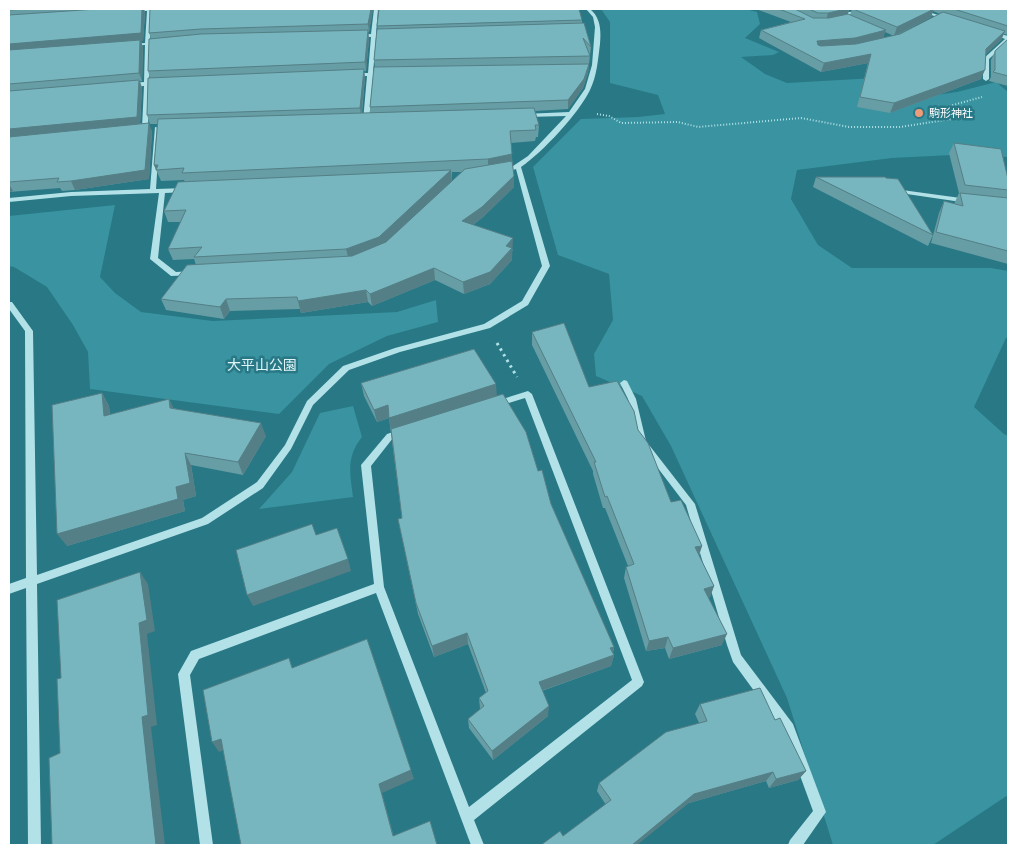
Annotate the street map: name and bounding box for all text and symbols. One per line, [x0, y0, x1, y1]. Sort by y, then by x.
marker: 駒形神社 [913, 107, 925, 119]
place label: 駒形神社 [929, 107, 973, 120]
park label: 大平山公園 [227, 357, 297, 374]

